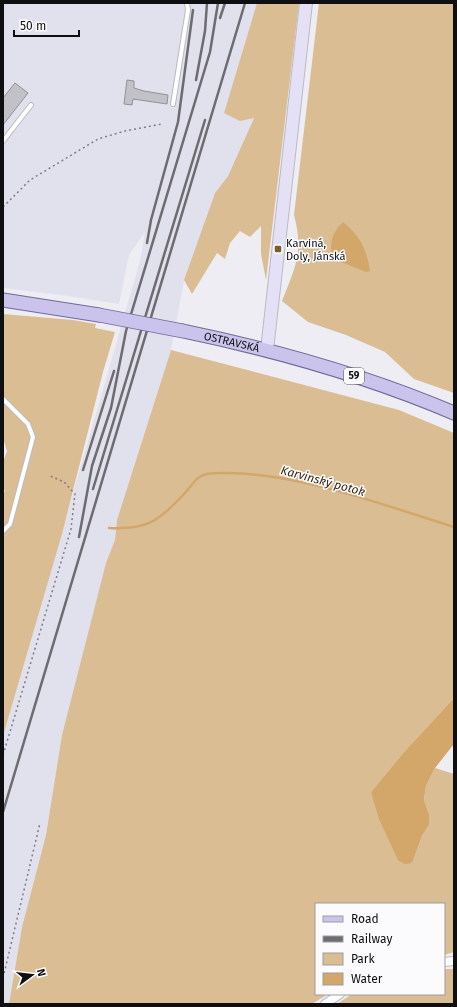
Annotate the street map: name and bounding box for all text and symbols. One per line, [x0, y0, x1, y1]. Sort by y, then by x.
scale bar [14, 12, 79, 38]
text: 50 m [20, 19, 46, 33]
place label: Karviná, Doly, Jánská [286, 237, 346, 263]
marker: Karviná, Doly, Jánská [273, 244, 283, 254]
street label: OSTRAVSKÁ [203, 329, 262, 355]
road number: 59 [344, 368, 364, 384]
water label: Karvinský potok [279, 463, 367, 499]
legend [315, 903, 445, 995]
text: Road [351, 912, 379, 926]
text: Railway [351, 932, 392, 946]
text: Park [351, 952, 375, 966]
north arrow [12, 955, 52, 995]
text: N [34, 967, 48, 978]
text: Water [351, 972, 383, 986]

